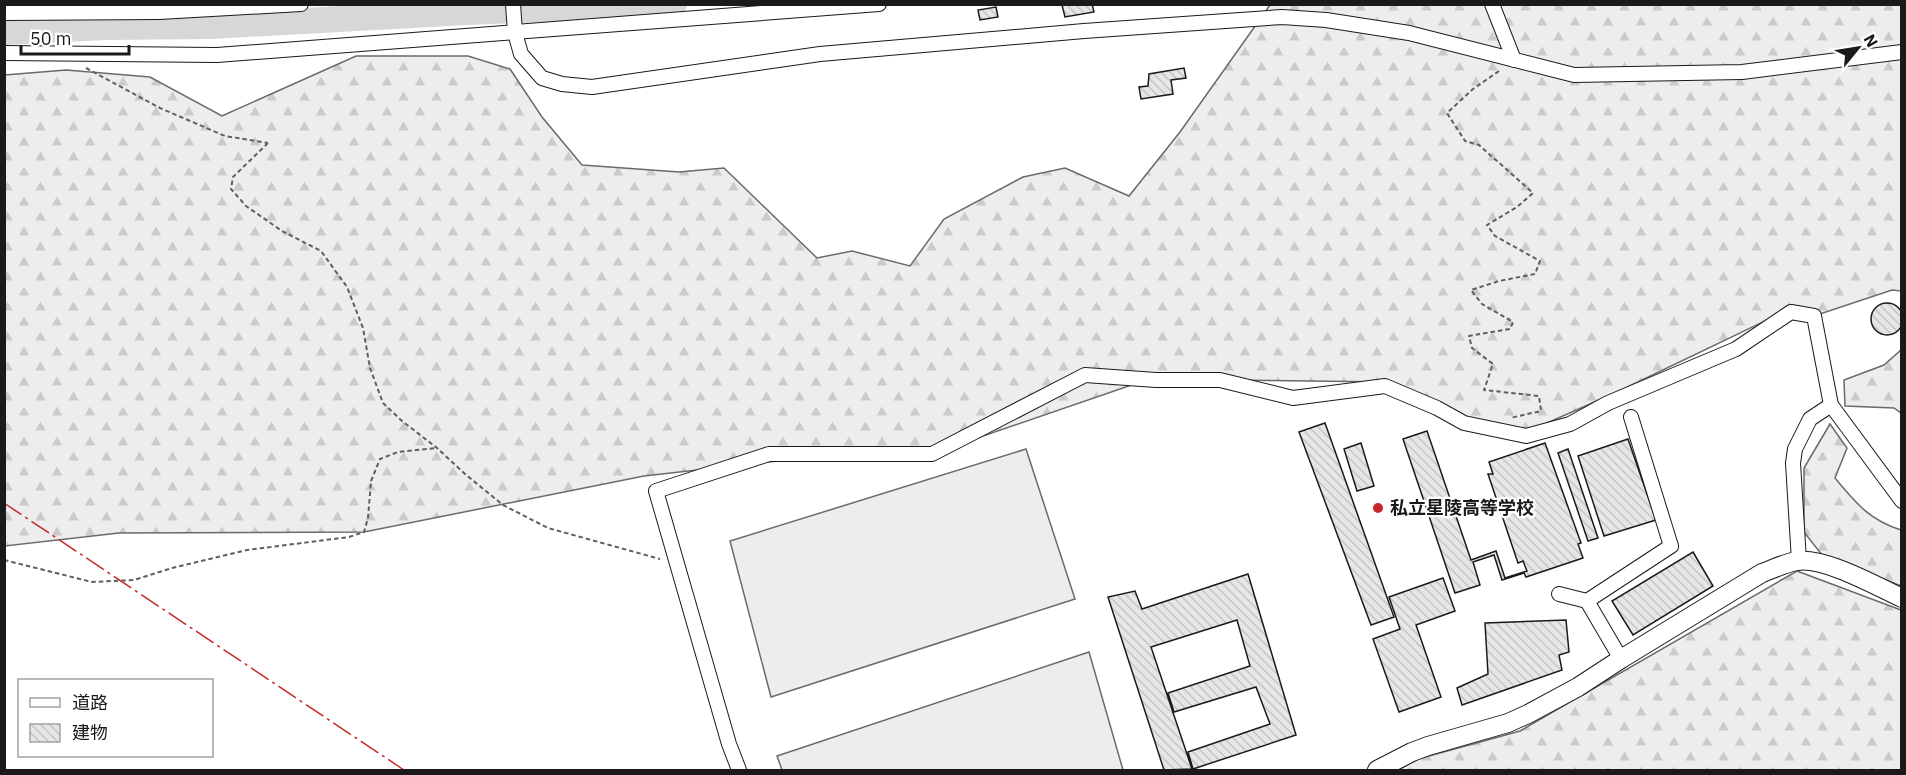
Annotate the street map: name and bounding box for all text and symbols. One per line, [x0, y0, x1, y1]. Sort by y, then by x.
scale bar [21, 18, 129, 56]
north arrow [1828, 18, 1888, 78]
text: 50 m [30, 27, 72, 50]
text: N [1859, 30, 1883, 51]
place label: 私立星陵高等学校 [1390, 496, 1534, 519]
marker: 私立星陵高等学校 [1371, 501, 1385, 515]
legend [18, 679, 213, 757]
text: 道路 [72, 691, 108, 714]
text: 建物 [72, 721, 108, 744]

